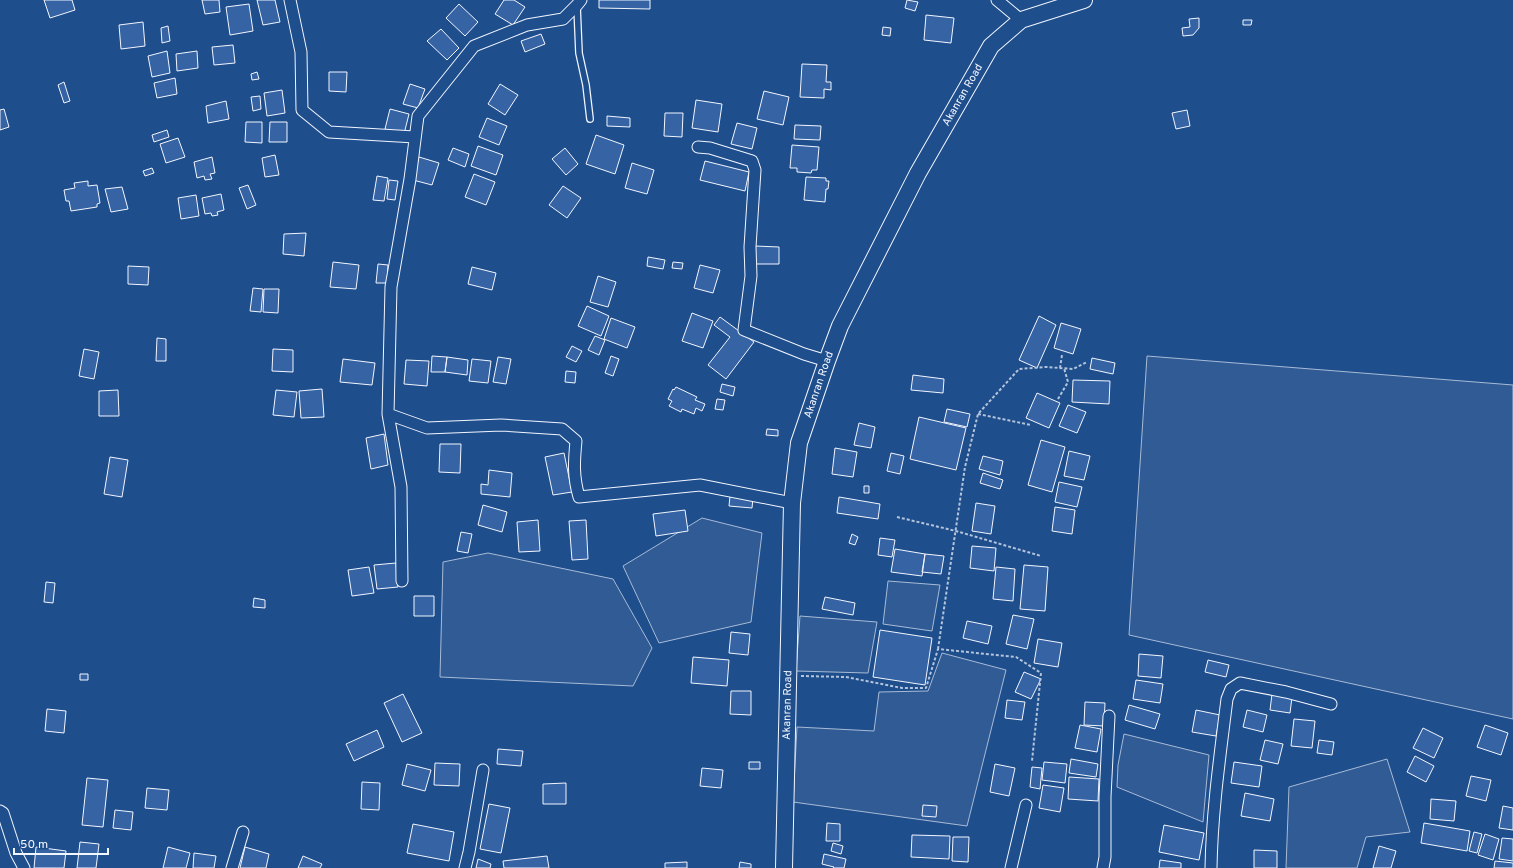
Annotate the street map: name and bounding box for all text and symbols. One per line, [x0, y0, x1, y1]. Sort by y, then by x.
street label: Akanran Road [939, 61, 986, 129]
street label: Akanran Road [801, 349, 837, 420]
street label: Akanran Road [780, 670, 795, 740]
scale bar [14, 830, 108, 856]
text: 50 m [20, 837, 48, 853]

